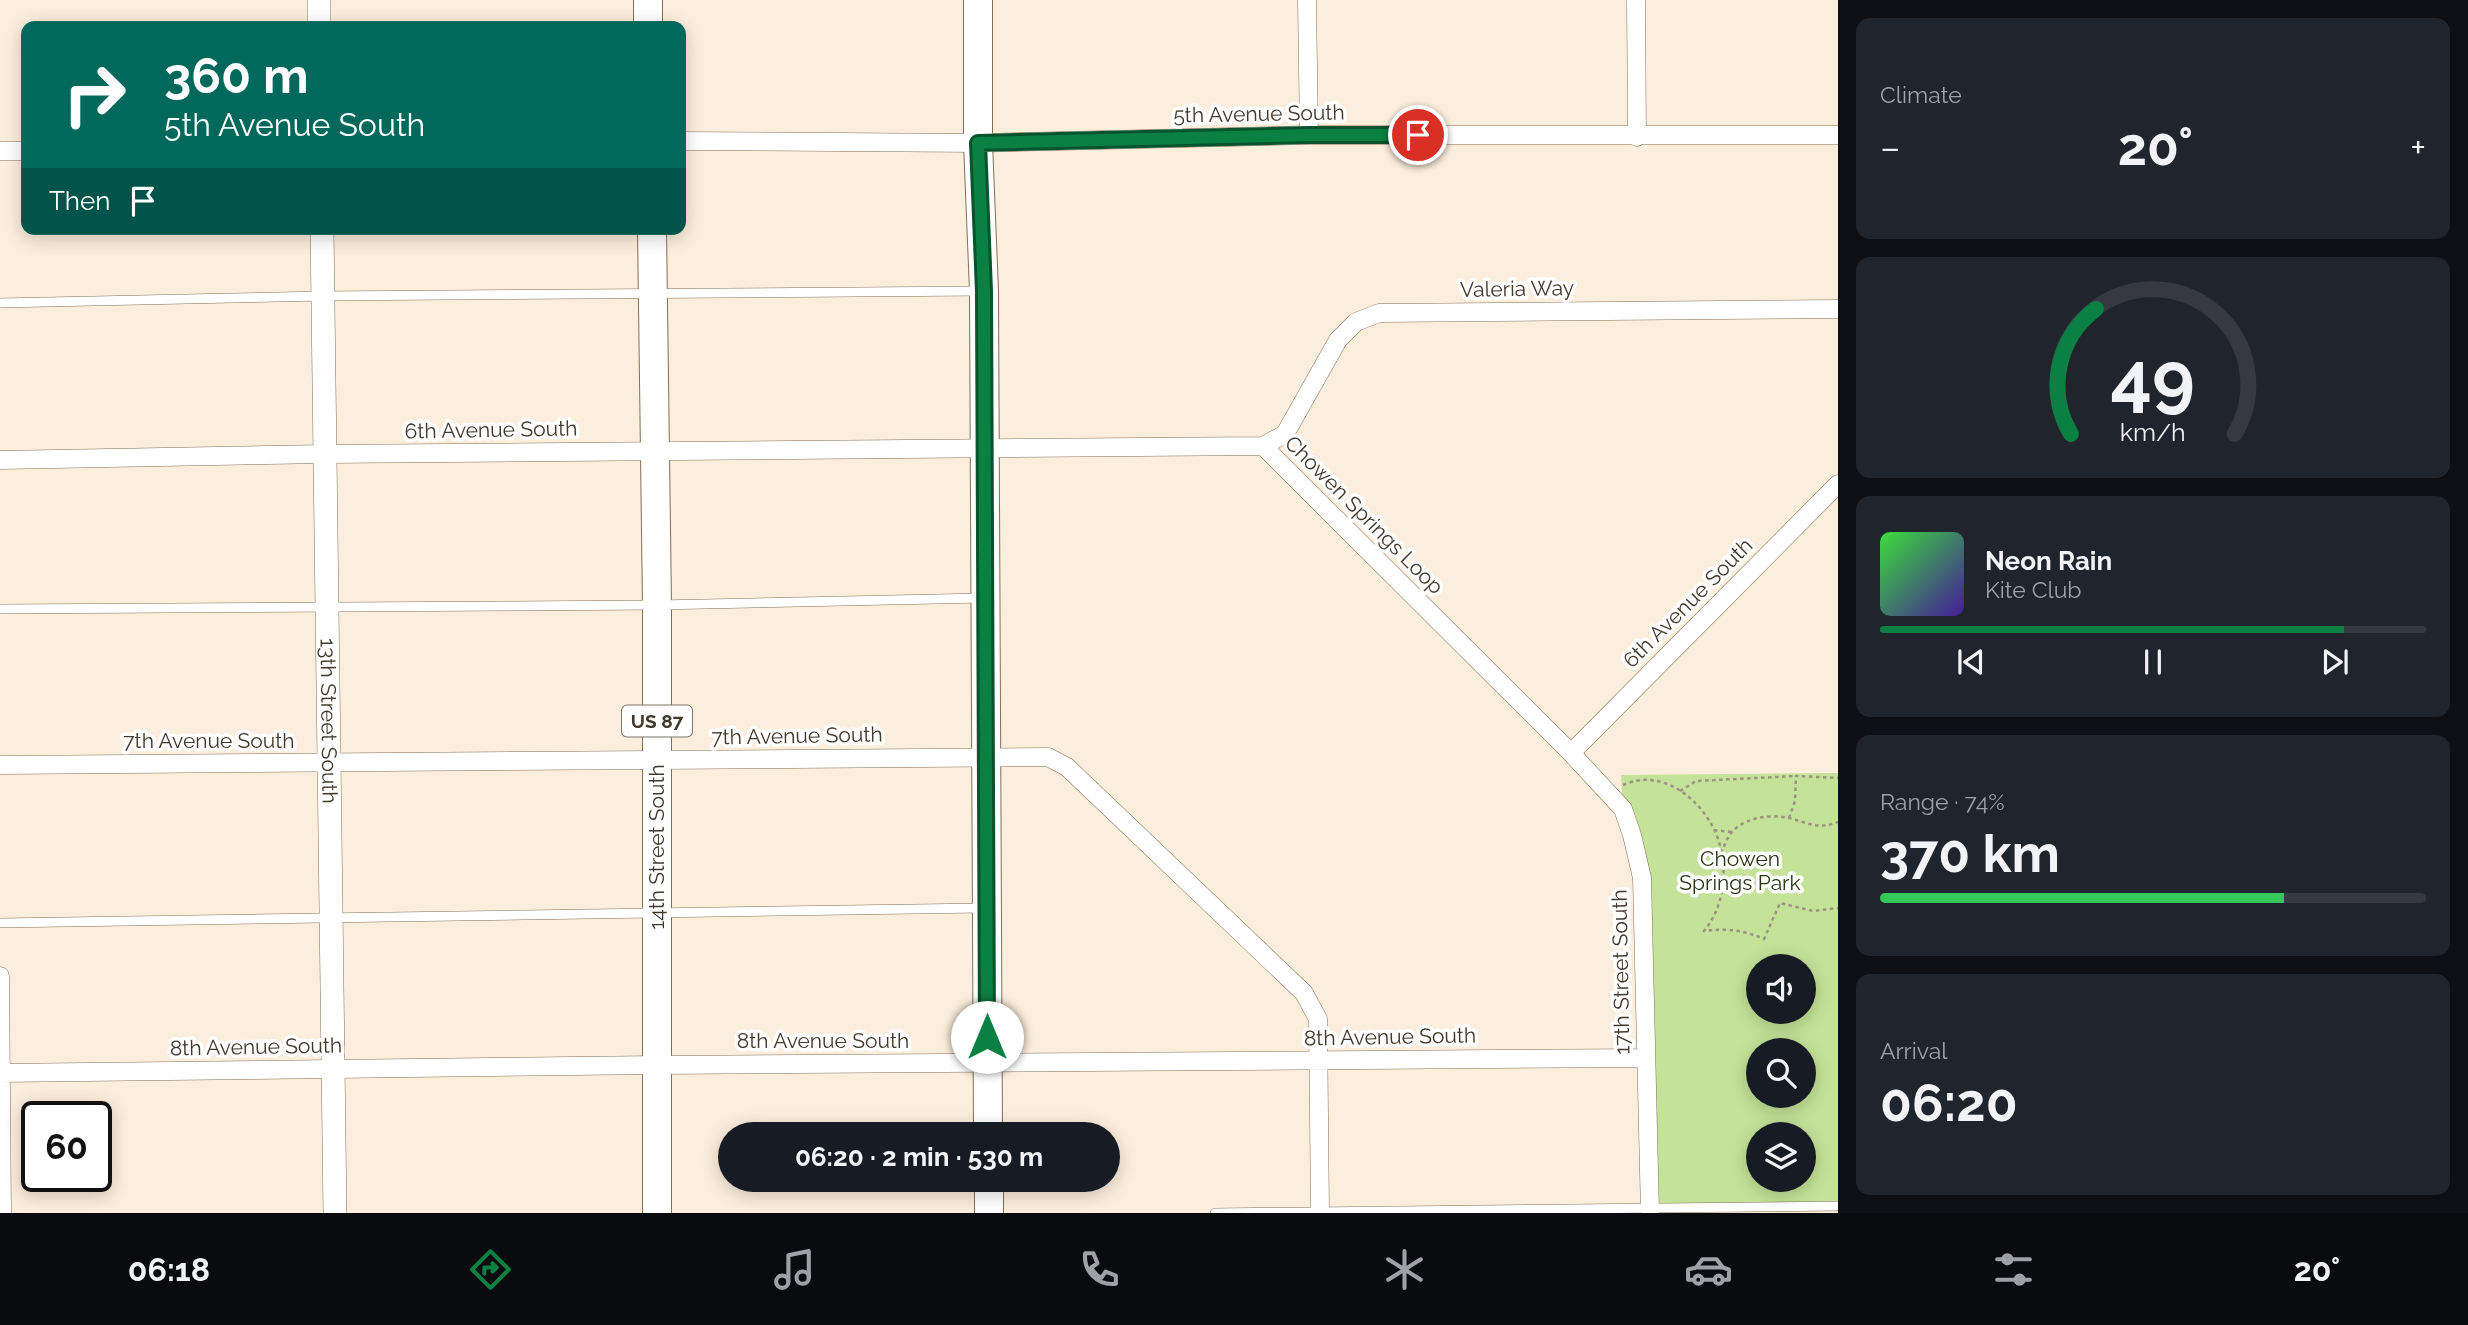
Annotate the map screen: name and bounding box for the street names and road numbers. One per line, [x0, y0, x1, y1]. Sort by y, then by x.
street label: 5th Avenue South [1173, 100, 1345, 127]
street label: Valeria Way [1460, 275, 1574, 302]
street label: 6th Avenue South [404, 415, 578, 444]
street label: Chowen Springs Loop [1280, 430, 1449, 599]
street label: 6th Avenue South [1618, 533, 1758, 673]
street label: 13th Street South [315, 638, 343, 804]
road number: US 87 [622, 706, 692, 736]
street label: 7th Avenue South [711, 722, 883, 749]
street label: 7th Avenue South [123, 728, 295, 753]
street label: 14th Street South [644, 764, 669, 930]
street label: 17th Street South [1607, 889, 1634, 1055]
street label: 8th Avenue South [1304, 1022, 1476, 1051]
street label: 8th Avenue South [737, 1028, 909, 1053]
street label: 8th Avenue South [170, 1032, 342, 1061]

